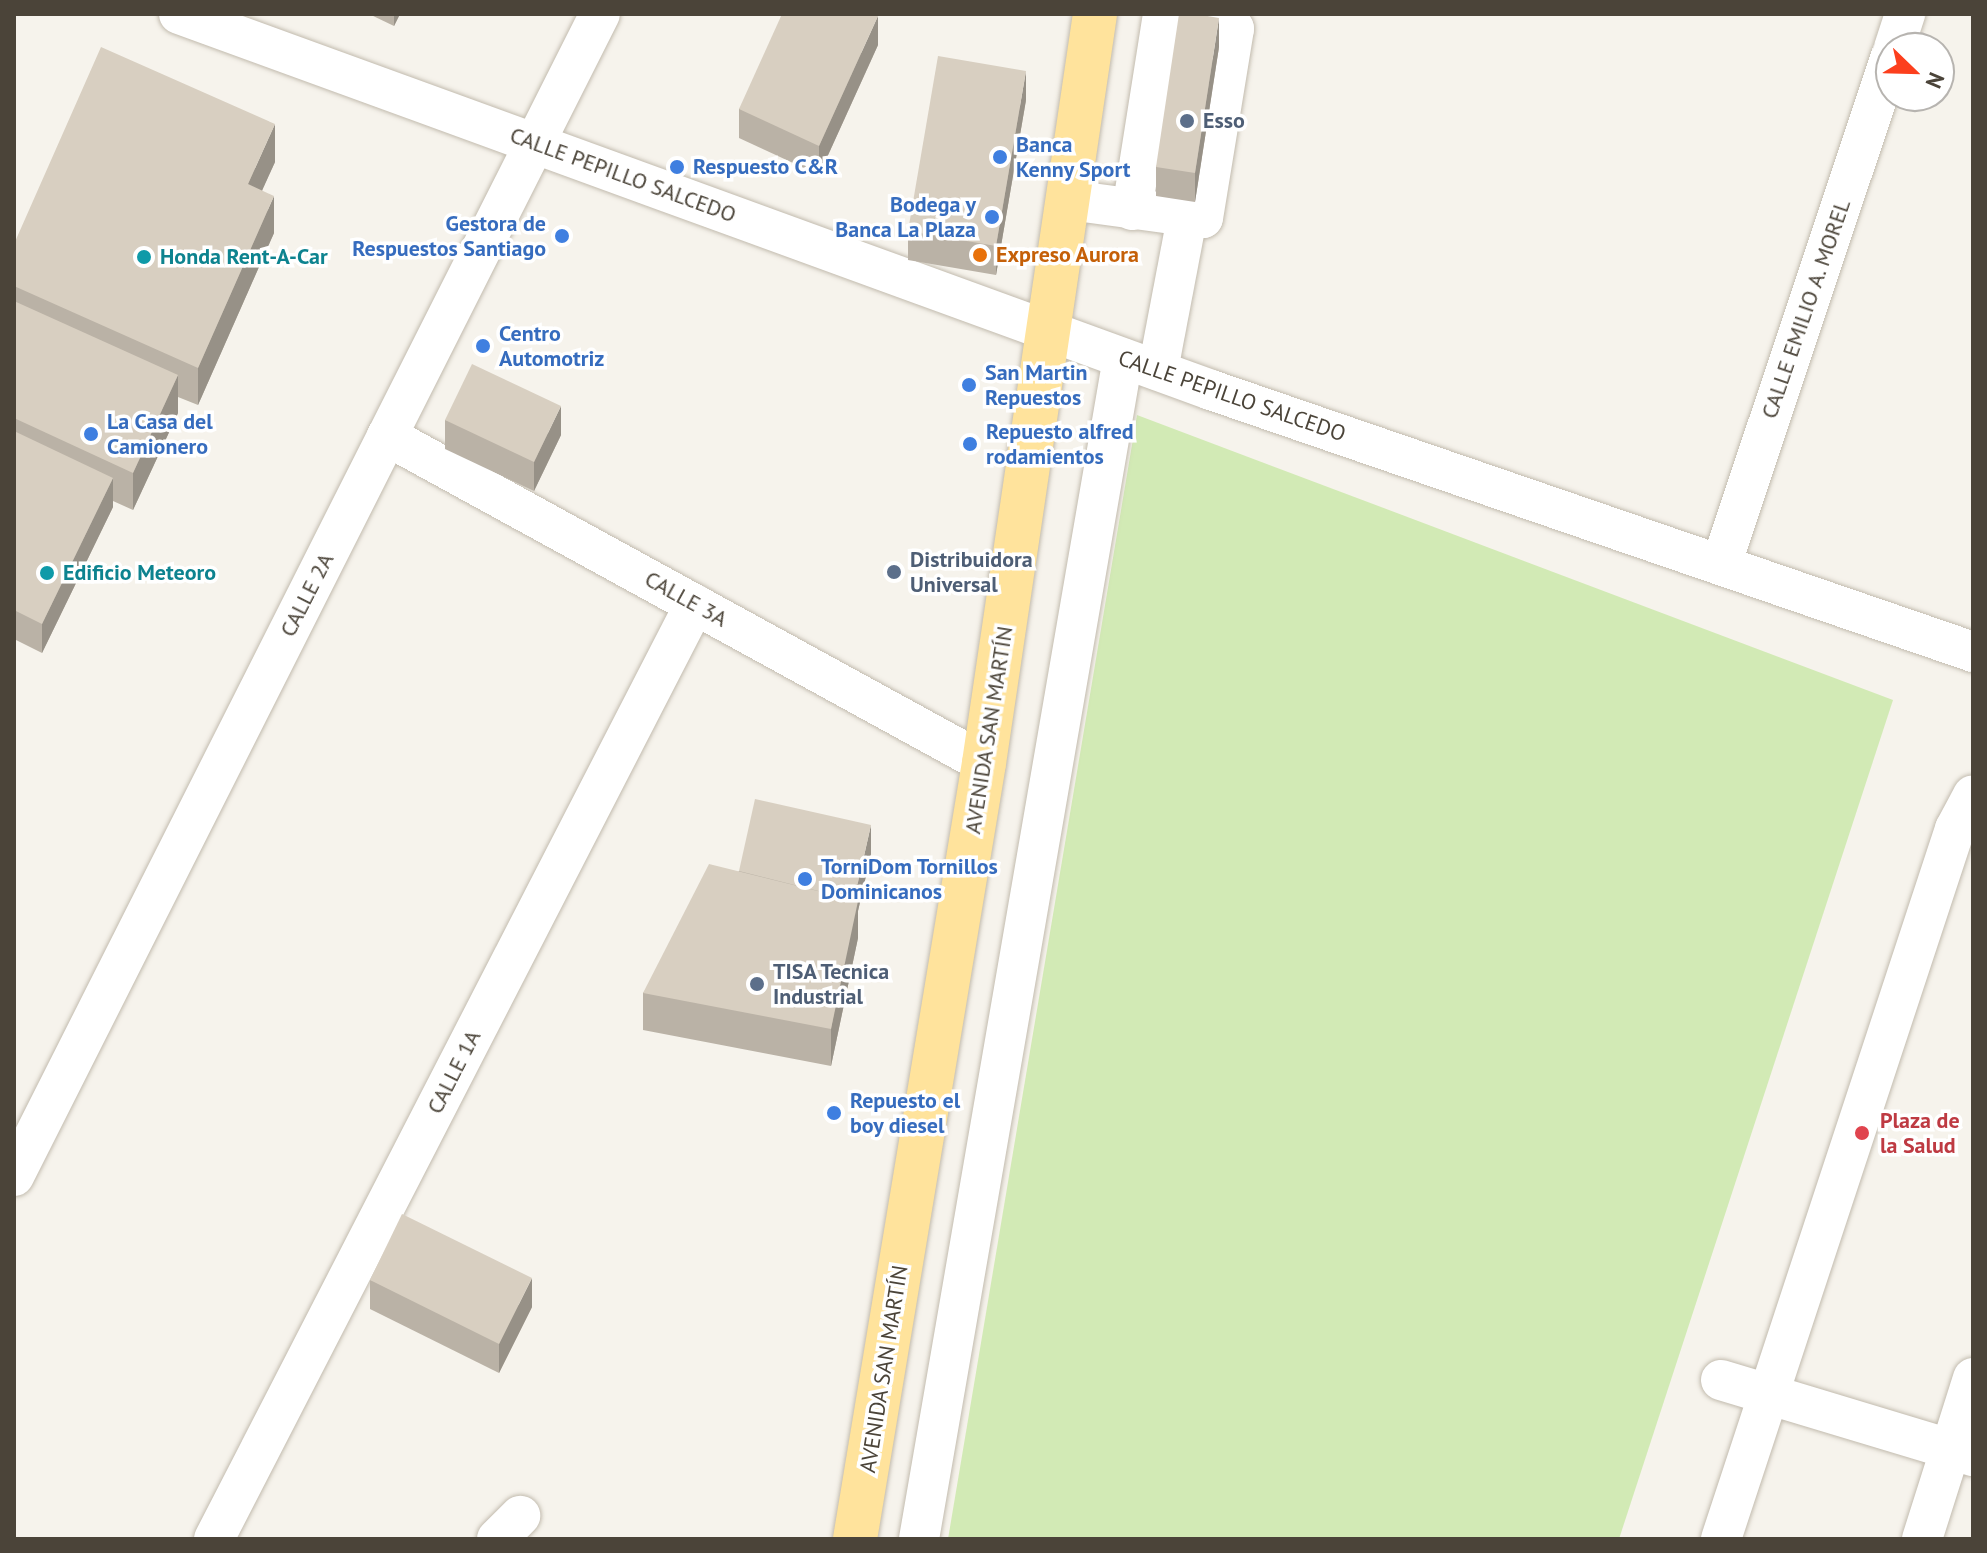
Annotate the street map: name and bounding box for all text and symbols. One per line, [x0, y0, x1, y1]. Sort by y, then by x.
north arrow [1875, 32, 1955, 112]
text: N [1920, 68, 1951, 93]
place label: Esso [1203, 108, 1245, 134]
marker: Esso [1178, 112, 1196, 130]
street label: CALLE PEPILLO SALCEDO [506, 122, 740, 228]
place label: Banca Kenny Sport [1016, 131, 1131, 182]
marker: Banca Kenny Sport [991, 148, 1009, 166]
place label: Respuesto C&R [693, 154, 838, 180]
marker: Respuesto C&R [668, 158, 686, 176]
place label: Bodega y Banca La Plaza [835, 191, 976, 242]
street label: CALLE EMILIO A. MOREL [1756, 195, 1856, 423]
marker: Bodega y Banca La Plaza [983, 208, 1001, 226]
place label: Gestora de Respuestos Santiago [352, 210, 546, 262]
marker: Gestora de Respuestos Santiago [553, 227, 571, 245]
place label: Expreso Aurora [996, 242, 1140, 268]
place label: Honda Rent-A-Car [160, 244, 328, 270]
marker: Expreso Aurora [971, 246, 989, 264]
marker: Honda Rent-A-Car [135, 248, 153, 266]
place label: Centro Automotriz [499, 320, 604, 372]
marker: Centro Automotriz [474, 337, 492, 355]
street label: CALLE PEPILLO SALCEDO [1115, 345, 1349, 447]
place label: San Martin Repuestos [985, 359, 1088, 410]
marker: San Martin Repuestos [960, 376, 978, 394]
place label: La Casa del Camionero [107, 408, 213, 460]
place label: Repuesto alfred rodamientos [986, 418, 1134, 470]
marker: La Casa del Camionero [82, 425, 100, 443]
marker: Repuesto alfred rodamientos [961, 435, 979, 453]
place label: Distribuidora Universal [910, 546, 1033, 598]
street label: CALLE 2A [275, 549, 339, 641]
place label: Edificio Meteoro [63, 560, 216, 586]
marker: Distribuidora Universal [885, 563, 903, 581]
marker: Edificio Meteoro [38, 564, 56, 582]
street label: CALLE 3A [640, 566, 732, 632]
street label: AVENIDA SAN MARTÍN [959, 624, 1019, 836]
place label: TorniDom Tornillos Dominicanos [821, 853, 999, 904]
marker: TorniDom Tornillos Dominicanos [796, 870, 814, 888]
place label: TISA Tecnica Industrial [773, 958, 891, 1010]
marker: TISA Tecnica Industrial [748, 975, 766, 993]
street label: CALLE 1A [422, 1026, 486, 1118]
place label: Repuesto el boy diesel [850, 1087, 960, 1138]
marker: Repuesto el boy diesel [825, 1104, 843, 1122]
place label: Plaza de la Salud [1880, 1107, 1960, 1158]
marker: Plaza de la Salud [1851, 1122, 1873, 1144]
street label: AVENIDA SAN MARTÍN [854, 1263, 914, 1475]

